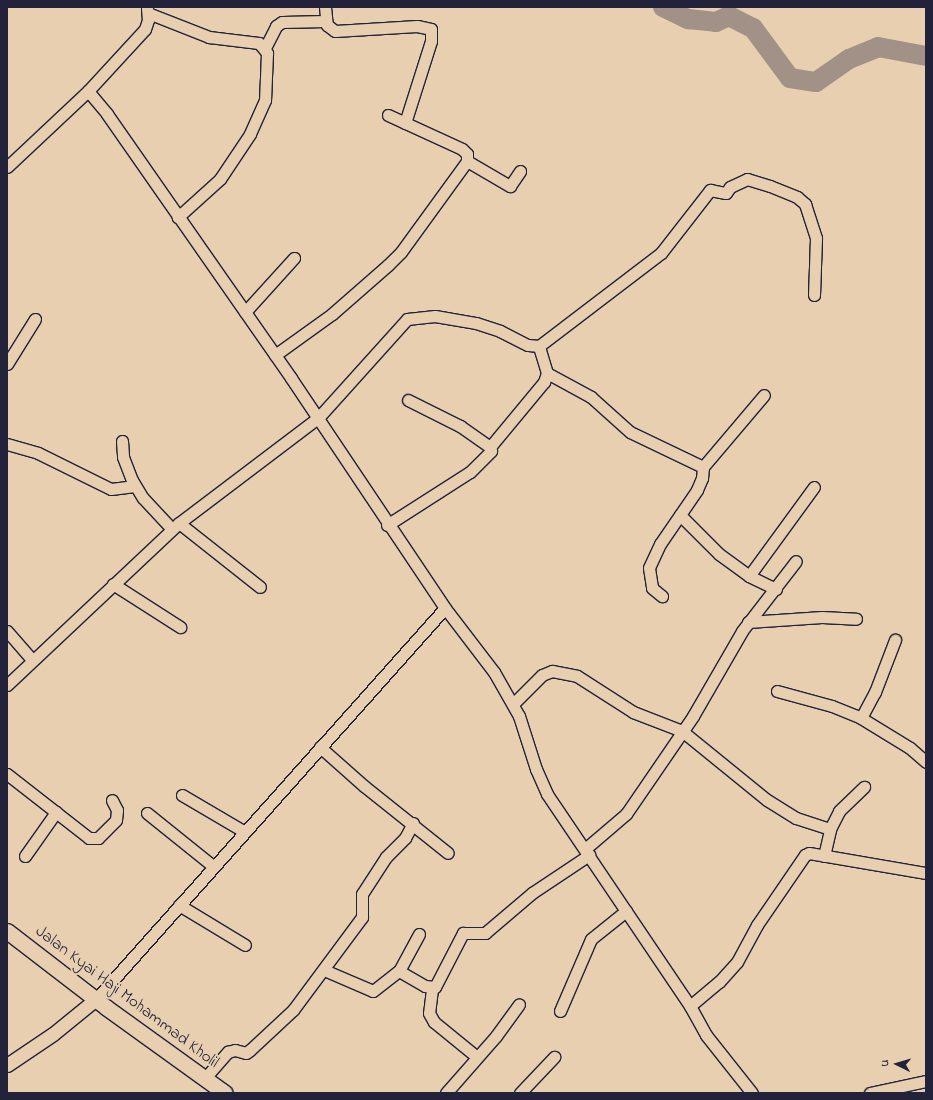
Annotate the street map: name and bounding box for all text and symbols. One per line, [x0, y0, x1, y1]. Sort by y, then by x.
street label: Jalan Kyai Haji Mohammad Kholil [31, 921, 223, 1073]
north arrow [877, 1044, 917, 1084]
text: U [877, 1059, 893, 1067]

